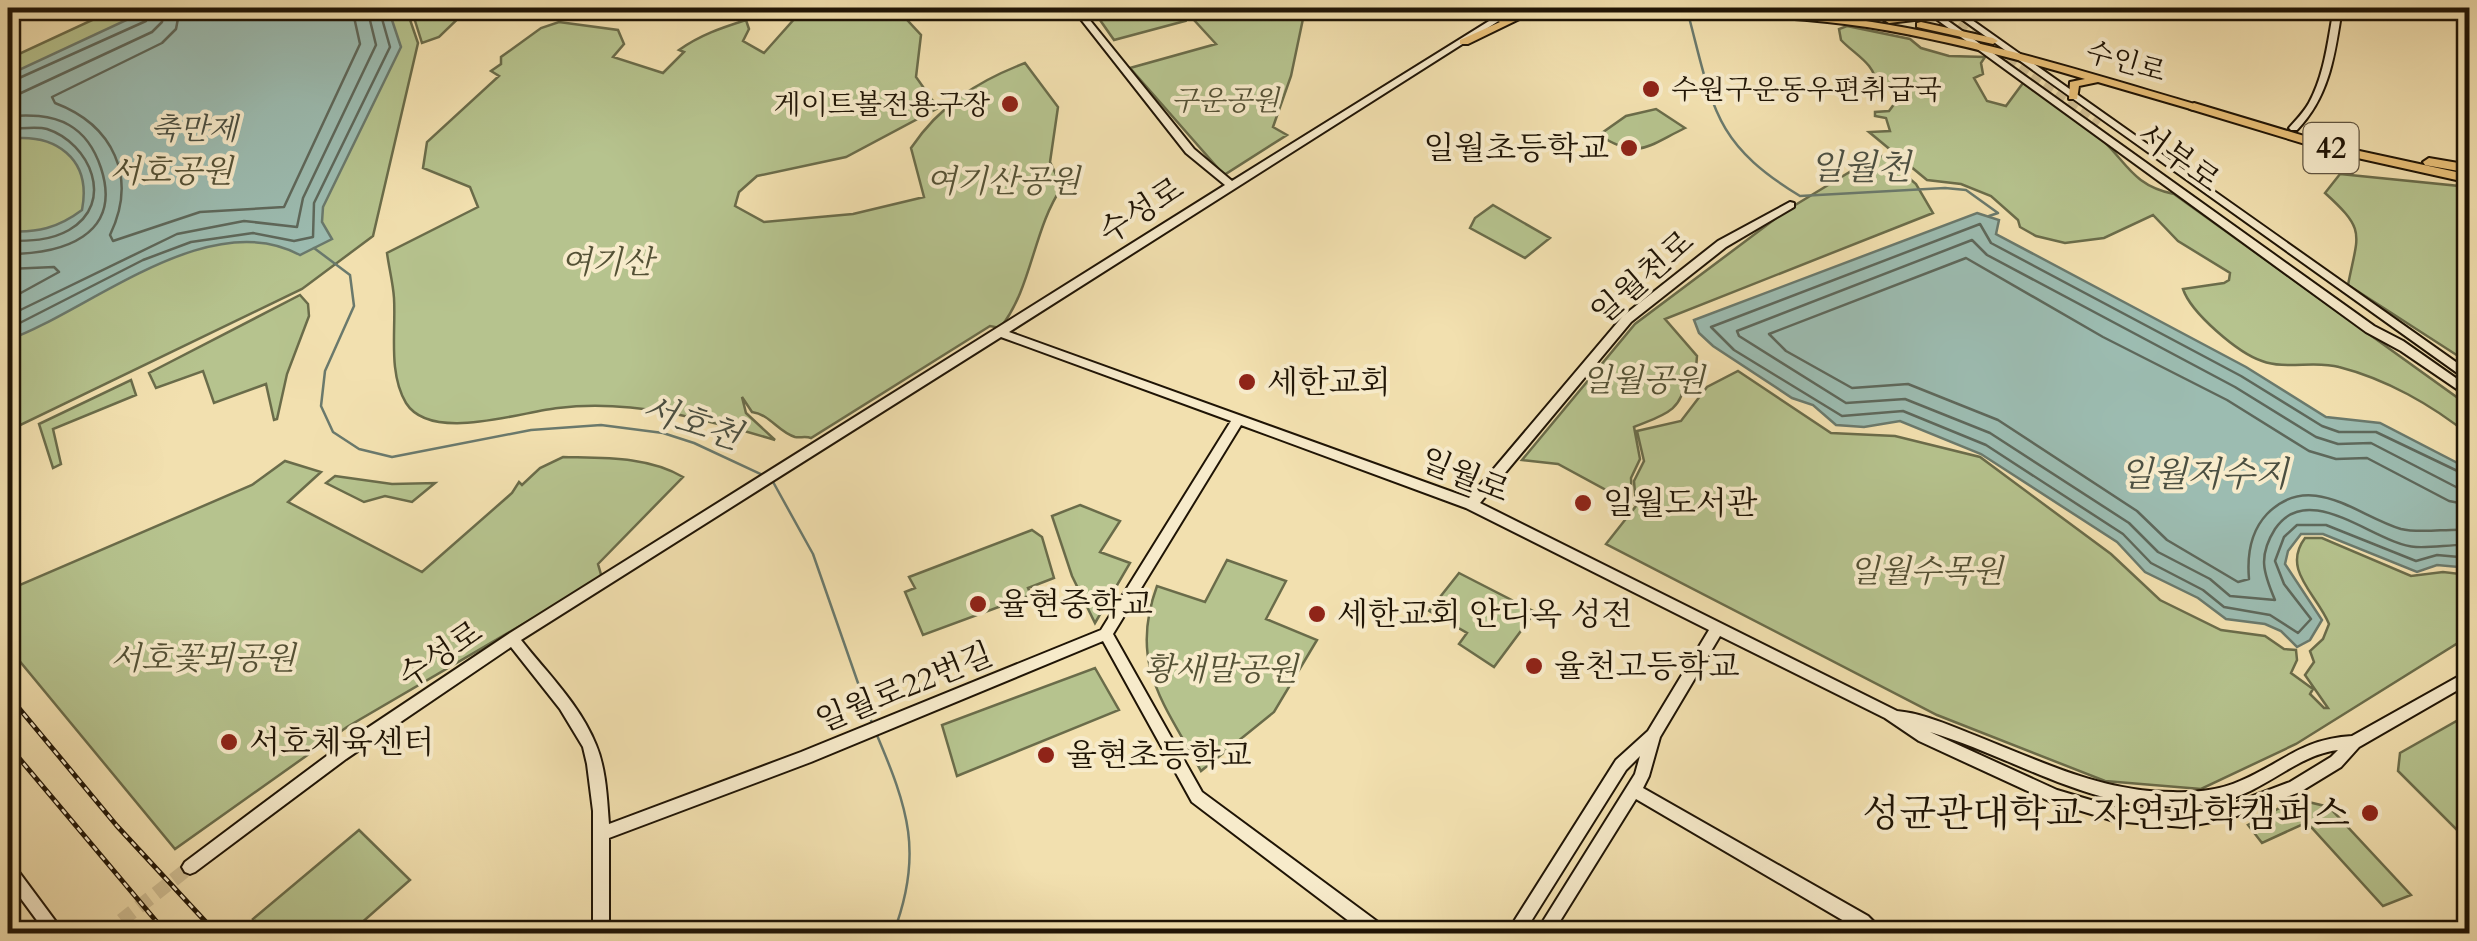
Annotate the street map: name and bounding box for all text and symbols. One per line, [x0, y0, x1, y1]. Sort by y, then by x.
street label: 수인로 [2081, 33, 2170, 91]
place label: 수원구운동우편취급국 [1671, 71, 1941, 109]
marker: 수원구운동우편취급국 [1640, 78, 1662, 100]
park label: 구운공원 [1171, 82, 1281, 120]
place label: 게이트볼전용구장 [774, 86, 990, 124]
marker: 게이트볼전용구장 [999, 93, 1021, 115]
water label: 축만제 [151, 109, 240, 150]
street label: 서부로 [2128, 113, 2229, 203]
road number: 42 [2304, 123, 2358, 173]
place label: 일월초등학교 [1424, 127, 1609, 171]
marker: 일월초등학교 [1618, 137, 1640, 159]
water label: 일월천 [1809, 144, 1913, 192]
park label: 서호공원 [109, 150, 235, 194]
park label: 여기산공원 [926, 160, 1082, 204]
street label: 수성로 [1091, 167, 1192, 255]
street label: 일월천로 [1582, 221, 1704, 335]
park label: 여기산 [561, 241, 657, 285]
park label: 일월공원 [1581, 359, 1707, 403]
place label: 세한교회 [1267, 361, 1391, 405]
marker: 세한교회 [1236, 371, 1258, 393]
water label: 서호천 [636, 384, 749, 462]
street label: 일월로 [1413, 438, 1516, 514]
water label: 일월저수지 [2119, 451, 2291, 499]
place label: 일월도서관 [1603, 482, 1758, 526]
marker: 일월도서관 [1572, 492, 1594, 514]
park label: 일월수목원 [1849, 550, 2005, 594]
place label: 율현중학교 [998, 583, 1153, 627]
marker: 율현중학교 [967, 593, 989, 615]
place label: 세한교회 안디옥 성전 [1337, 593, 1632, 637]
marker: 세한교회 안디옥 성전 [1306, 603, 1328, 625]
street label: 수성로 [390, 611, 491, 699]
street label: 일월로22번길 [809, 632, 999, 743]
park label: 서호꽃뫼공원 [110, 637, 298, 681]
place label: 율천고등학교 [1554, 645, 1740, 689]
park label: 황새말공원 [1144, 648, 1300, 692]
marker: 율천고등학교 [1523, 655, 1545, 677]
place label: 서호체육센터 [249, 721, 434, 765]
marker: 서호체육센터 [218, 731, 240, 753]
place label: 율현초등학교 [1066, 734, 1252, 778]
marker: 율현초등학교 [1035, 744, 1057, 766]
place label: 성균관대학교 자연과학캠퍼스 [1863, 788, 2350, 840]
marker: 성균관대학교 자연과학캠퍼스 [2359, 802, 2381, 824]

